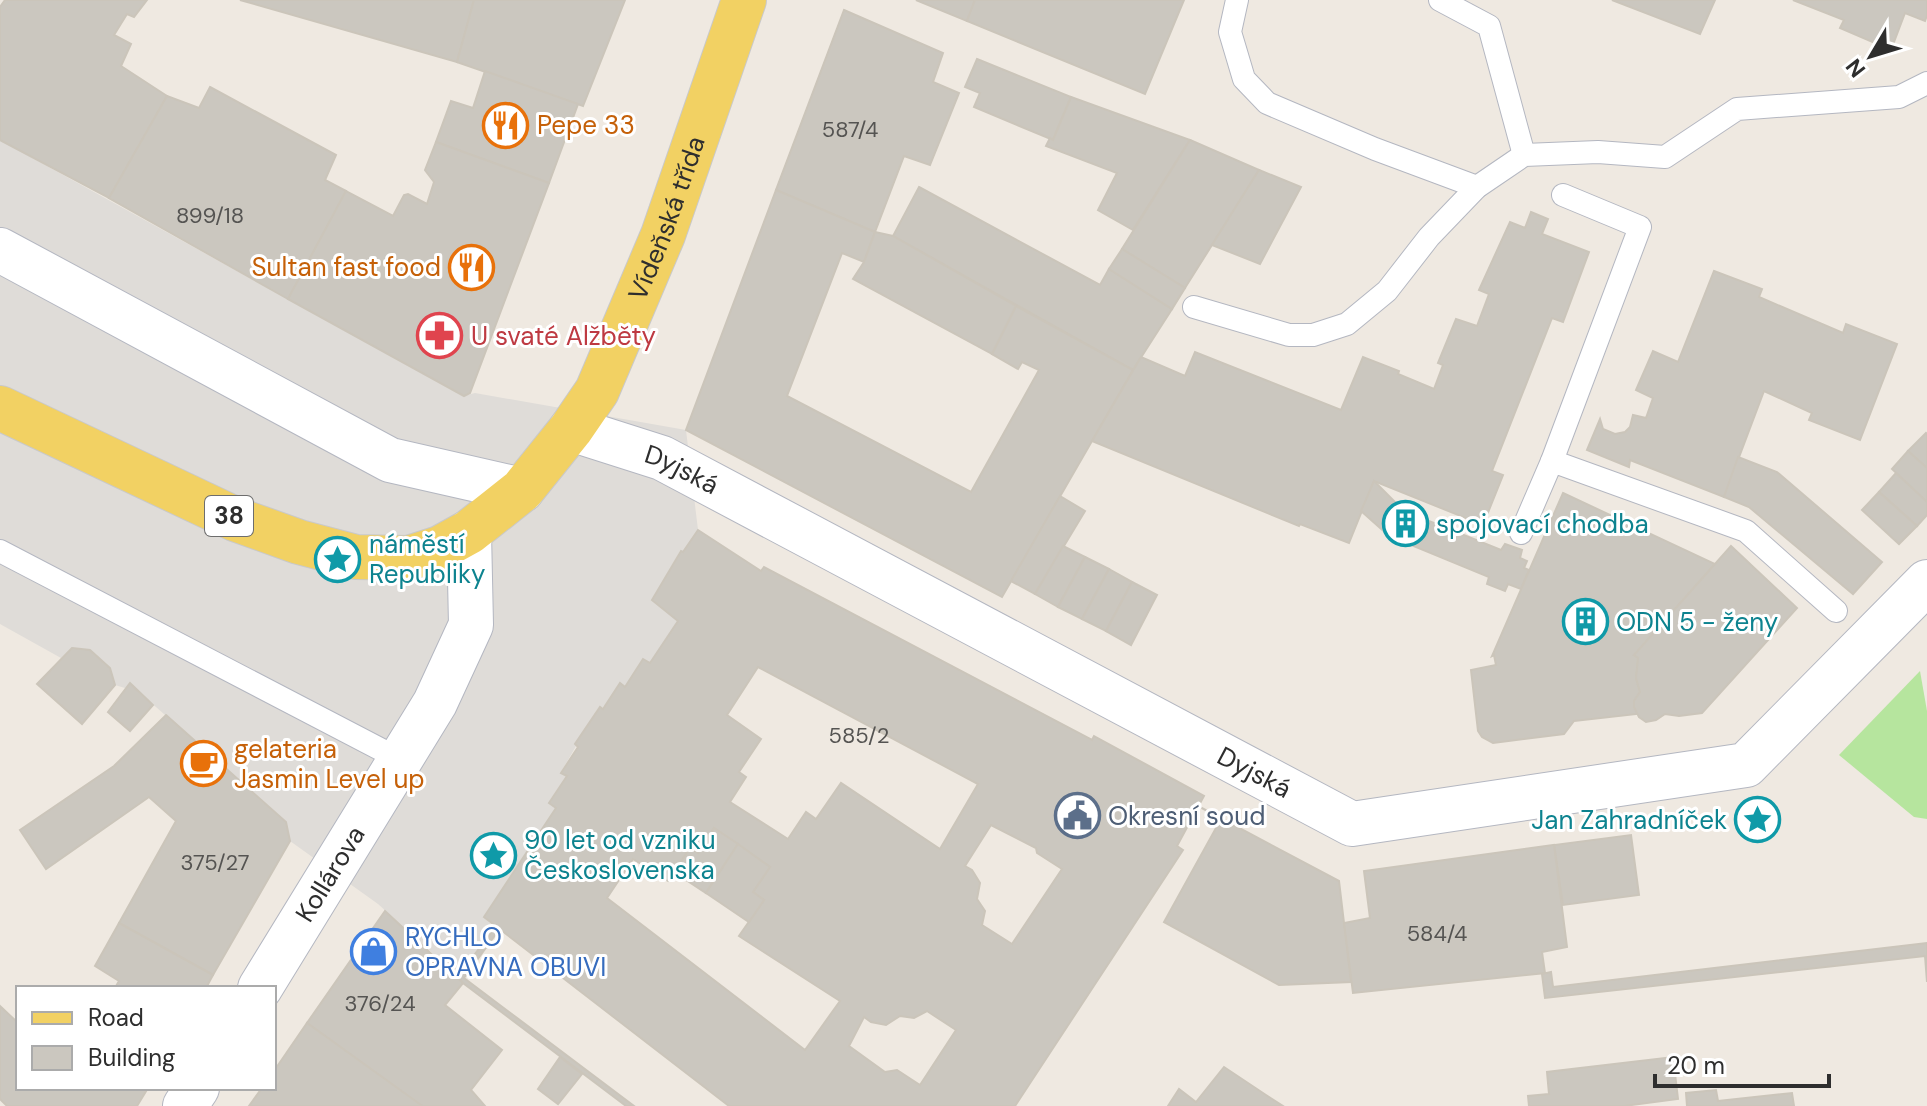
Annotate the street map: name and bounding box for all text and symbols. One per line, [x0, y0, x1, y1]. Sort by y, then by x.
north arrow [1831, 16, 1911, 96]
text: N [1839, 53, 1872, 83]
restaurant icon: Pepe 33 [482, 101, 530, 149]
place label: Pepe 33 [537, 108, 635, 142]
house number: 587/4 [822, 115, 878, 144]
street label: Vídeňská třída [620, 132, 713, 305]
house number: 899/18 [176, 201, 244, 230]
restaurant icon: Sultan fast food [448, 243, 496, 291]
place label: Sultan fast food [252, 250, 441, 284]
pharmacy icon: U svaté Alžběty [416, 312, 464, 360]
place label: U svaté Alžběty [471, 319, 656, 353]
street label: Dyjská [641, 437, 725, 502]
road number: 38 [205, 496, 253, 536]
building icon: spojovací chodba [1381, 500, 1429, 548]
place label: spojovací chodba [1436, 507, 1649, 541]
place label: náměstí Republiky [369, 527, 485, 591]
place icon: náměstí Republiky [314, 535, 362, 583]
building icon: ODN 5 - ženy [1561, 598, 1609, 646]
place label: ODN 5 - ženy [1616, 605, 1778, 639]
house number: 585/2 [829, 721, 889, 750]
place label: gelateria Jasmin Level up [234, 732, 425, 796]
street label: Dyjská [1211, 739, 1297, 806]
cafe icon: gelateria Jasmin Level up [179, 740, 227, 788]
public building icon: Okresní soud [1053, 792, 1101, 840]
place icon: Jan Zahradníček [1734, 796, 1782, 844]
place label: Okresní soud [1108, 799, 1265, 833]
place label: Jan Zahradníček [1531, 803, 1727, 837]
street label: Kollárova [288, 819, 373, 928]
place label: 90 let od vzniku Československa [524, 823, 716, 887]
place icon: 90 let od vzniku Československa [469, 831, 517, 879]
house number: 375/27 [180, 848, 250, 877]
house number: 584/4 [1407, 919, 1467, 948]
place label: RYCHLO OPRAVNA OBUVI [405, 920, 606, 984]
shop icon: RYCHLO OPRAVNA OBUVI [350, 928, 398, 976]
legend [16, 986, 276, 1090]
house number: 376/24 [344, 989, 416, 1018]
text: Road [88, 1002, 144, 1033]
scale bar [1655, 1038, 1829, 1088]
text: Building [88, 1042, 175, 1073]
text: 20 m [1667, 1050, 1725, 1081]

